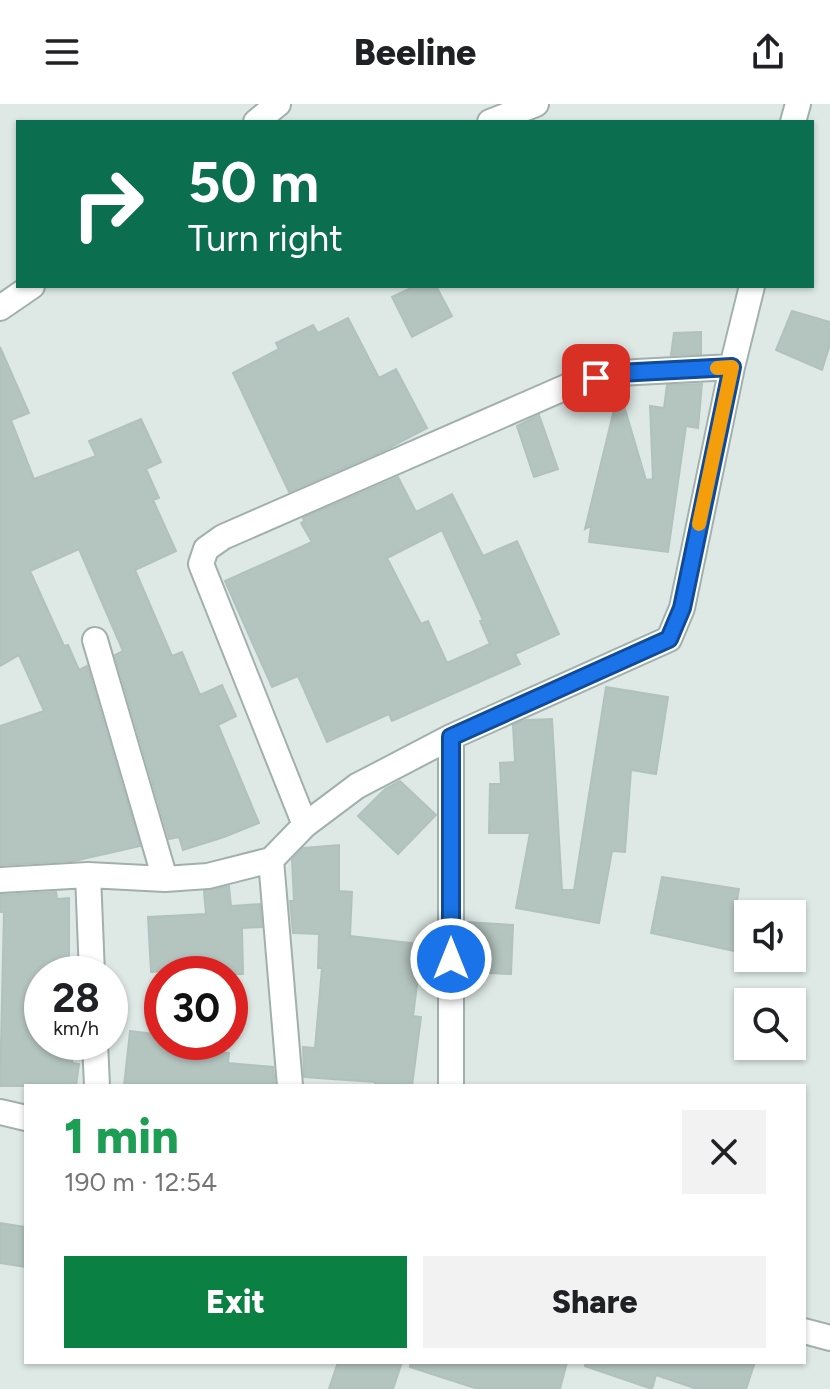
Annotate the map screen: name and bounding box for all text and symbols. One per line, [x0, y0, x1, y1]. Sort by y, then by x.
icon: menu [40, 30, 84, 74]
icon: share [746, 30, 790, 74]
text: Beeline [354, 31, 476, 74]
text: 50 m [188, 149, 319, 216]
icon: right [56, 152, 160, 256]
text: Turn right [188, 217, 343, 260]
pin [562, 344, 630, 412]
icon: arrive [574, 356, 618, 400]
map controls [734, 900, 806, 1060]
button: sound [734, 900, 806, 972]
position arrow [409, 917, 493, 1001]
speed limit sign: 30 [144, 956, 248, 1060]
text: 28 [52, 974, 100, 1022]
button: search [734, 988, 806, 1060]
text: km/h [53, 1016, 99, 1040]
text: 1 min [64, 1107, 179, 1165]
button: close [682, 1110, 766, 1194]
text: 190 m · 12:54 [64, 1166, 217, 1198]
button: Exit [64, 1256, 407, 1348]
button: Share [423, 1256, 766, 1348]

